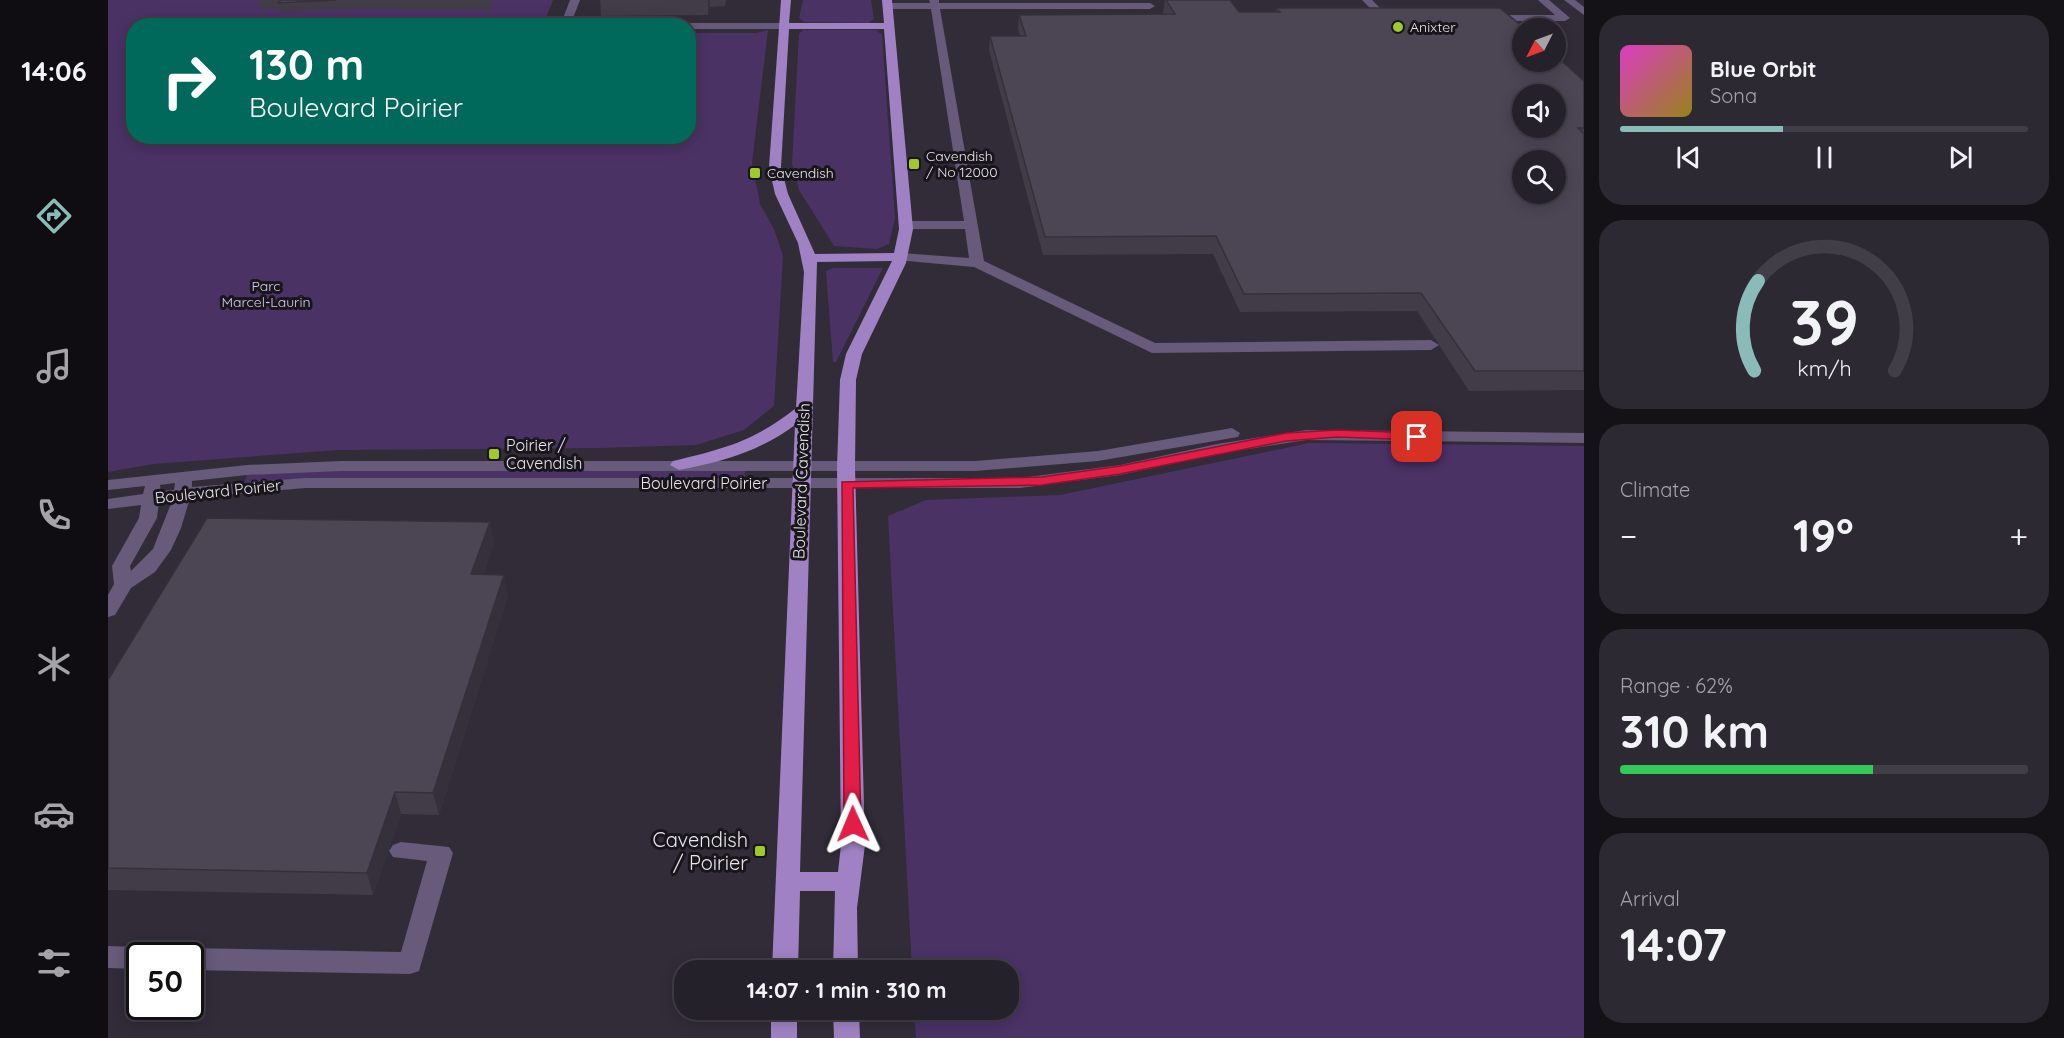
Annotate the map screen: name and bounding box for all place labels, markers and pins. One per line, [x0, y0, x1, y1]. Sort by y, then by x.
place label: Anixter [1410, 18, 1456, 36]
marker: Anixter [1391, 20, 1405, 34]
place label: Cavendish / No 12000 [926, 147, 998, 181]
marker: Cavendish / No 12000 [907, 157, 921, 171]
place label: Cavendish [767, 164, 834, 182]
marker: Cavendish [748, 166, 762, 180]
pin [1391, 411, 1442, 462]
place label: Poirier / Cavendish [506, 435, 582, 473]
marker: Poirier / Cavendish [487, 447, 501, 461]
place label: Cavendish / Poirier [653, 827, 748, 875]
marker: Cavendish / Poirier [753, 844, 767, 858]

